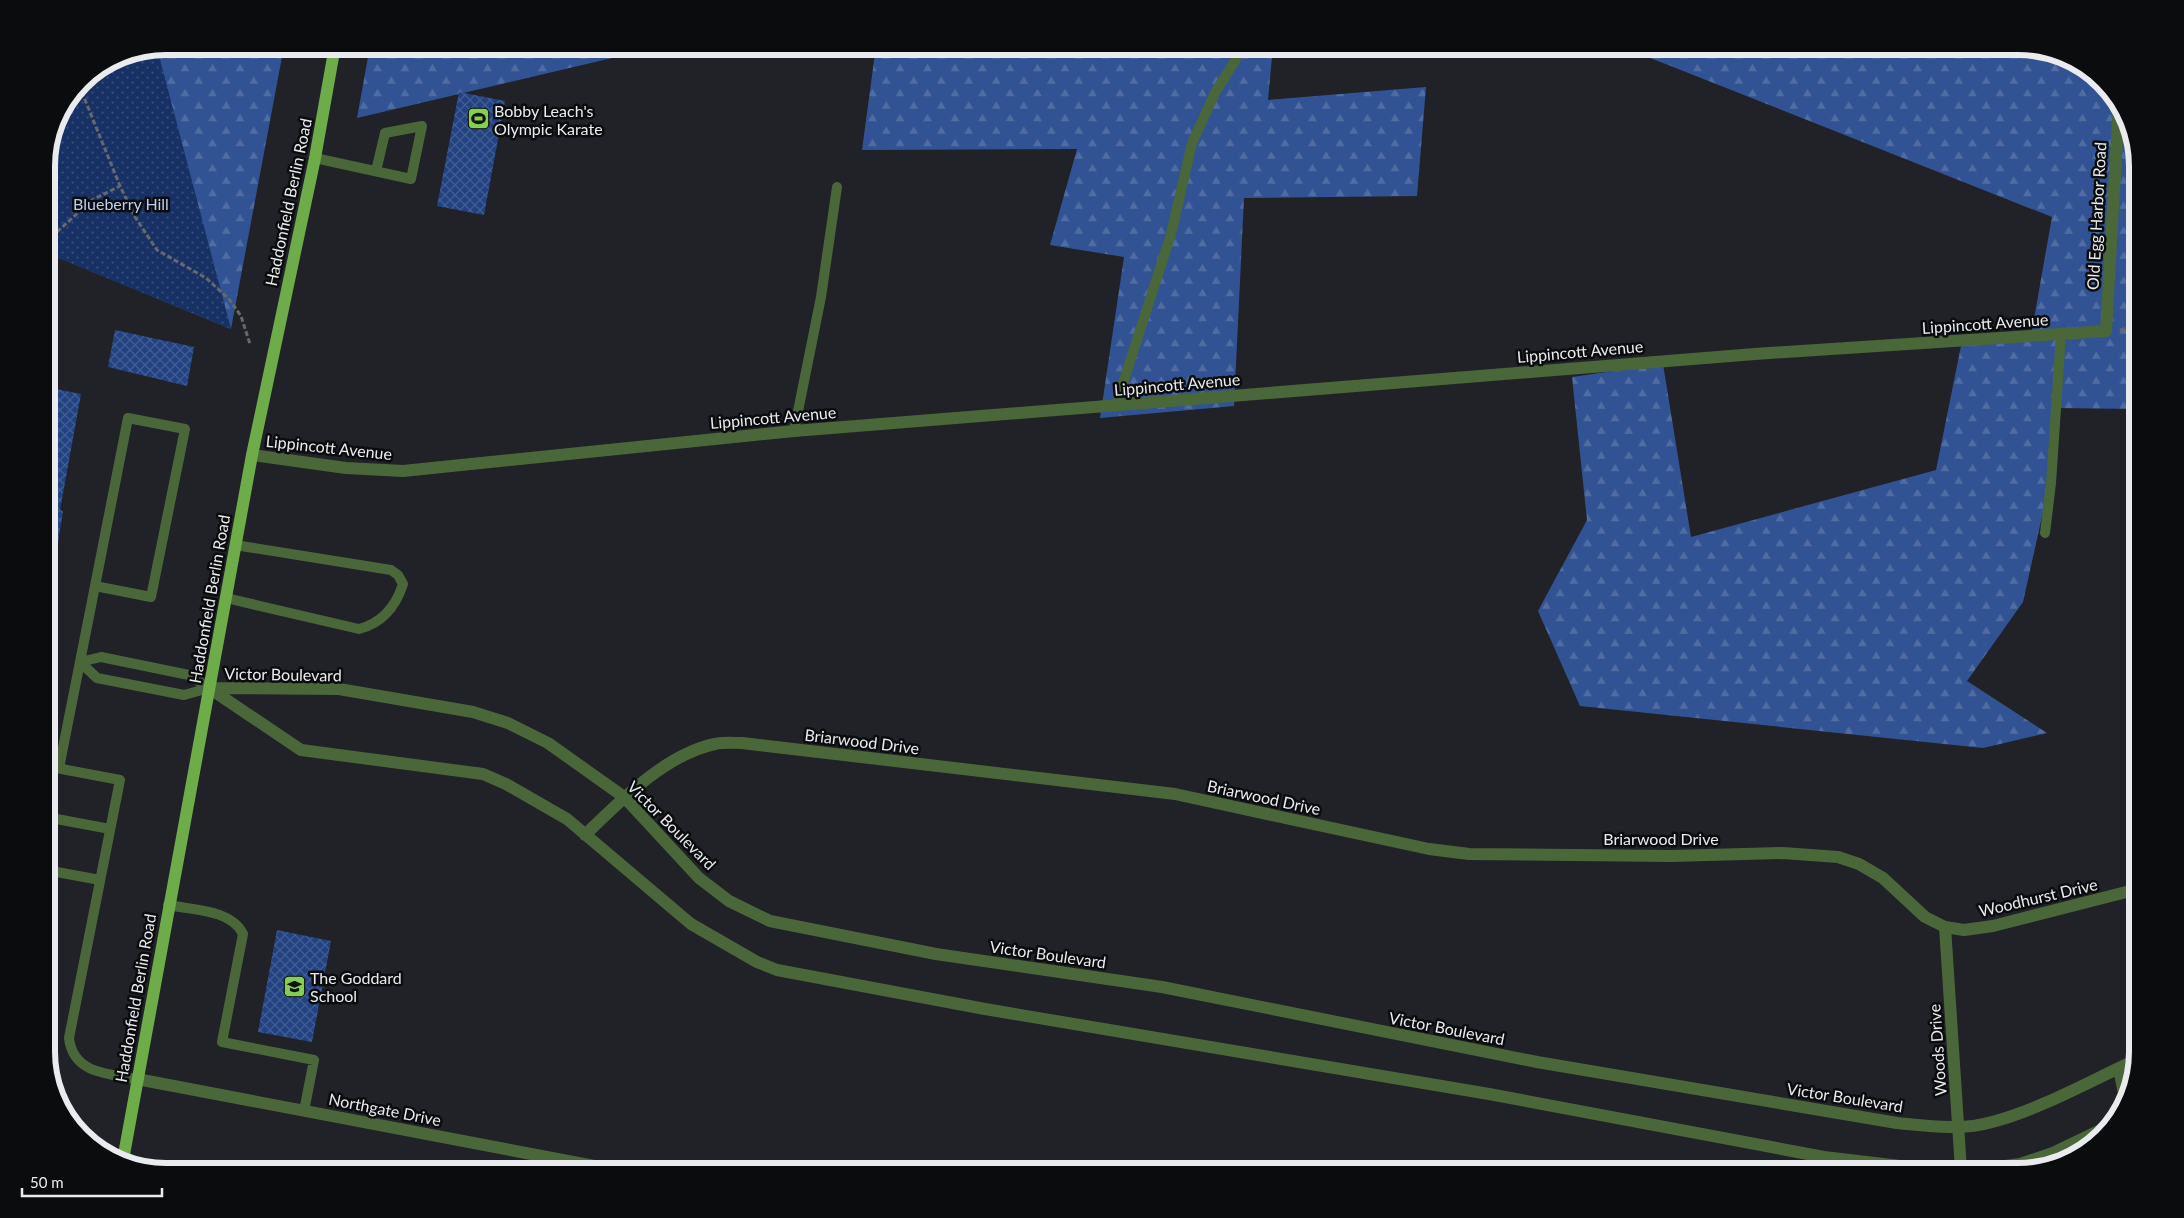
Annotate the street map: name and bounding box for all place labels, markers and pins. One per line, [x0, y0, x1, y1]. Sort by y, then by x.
place label: Bobby Leach's Olympic Karate [494, 101, 603, 138]
sports icon: Bobby Leach's Olympic Karate [466, 107, 490, 131]
place label: The Goddard School [310, 968, 402, 1005]
school or university icon: The Goddard School [282, 974, 306, 998]

